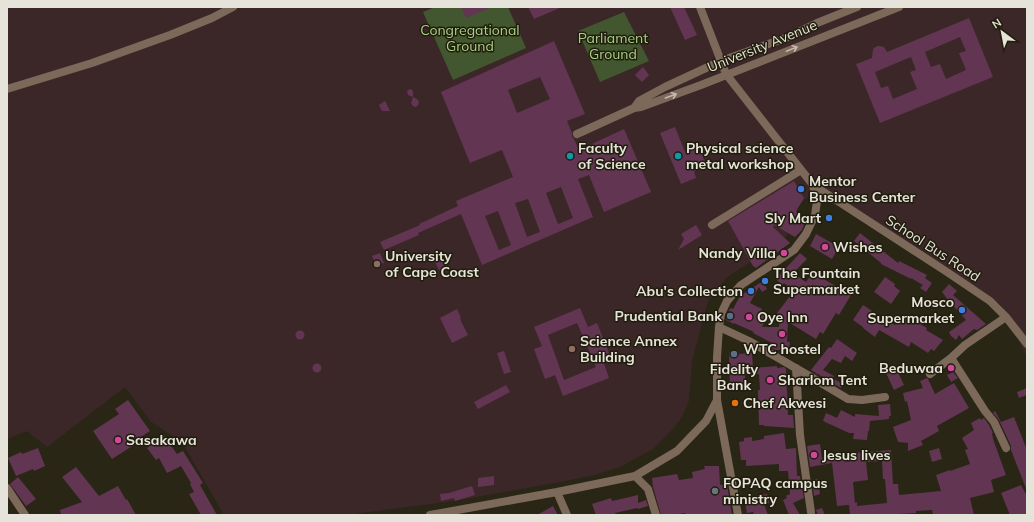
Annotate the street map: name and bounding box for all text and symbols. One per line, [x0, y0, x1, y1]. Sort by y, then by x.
north arrow [982, 12, 1022, 52]
text: N [989, 15, 1004, 32]
street label: University Avenue [704, 16, 820, 76]
park label: Congregational Ground [420, 21, 520, 55]
park label: Parliament Ground [578, 29, 648, 63]
one-way arrow [786, 44, 798, 52]
one-way arrow [664, 91, 676, 99]
place label: Faculty of Science [578, 139, 646, 173]
place label: Physical science metal workshop [686, 139, 794, 173]
marker: Faculty of Science [565, 151, 575, 161]
marker: Physical science metal workshop [673, 151, 683, 161]
place label: Mentor Business Center [809, 172, 916, 206]
marker: Mentor Business Center [796, 184, 806, 194]
place label: Sly Mart [765, 209, 822, 227]
street label: School Bus Road [882, 211, 984, 285]
marker: Sly Mart [824, 213, 834, 223]
place label: Wishes [833, 238, 883, 256]
marker: Wishes [820, 242, 830, 252]
place label: Nandy Villa [698, 244, 776, 262]
place label: University of Cape Coast [385, 247, 479, 281]
marker: Nandy Villa [779, 248, 789, 258]
marker: University of Cape Coast [372, 259, 382, 269]
place label: The Fountain Supermarket [773, 264, 861, 298]
marker: The Fountain Supermarket [760, 276, 770, 286]
place label: Abu's Collection [636, 282, 743, 300]
marker: Abu's Collection [746, 286, 756, 296]
place label: Mosco Supermarket [867, 293, 955, 327]
marker: Mosco Supermarket [957, 305, 967, 315]
place label: Prudential Bank [615, 307, 722, 325]
place label: Oye Inn [757, 308, 808, 326]
marker: Prudential Bank [725, 311, 735, 321]
marker: Oye Inn [744, 312, 754, 322]
marker: WTC hostel [777, 329, 787, 339]
place label: Science Annex Building [580, 332, 677, 366]
place label: WTC hostel [743, 340, 821, 358]
marker: Science Annex Building [567, 344, 577, 354]
marker: Fidelity Bank [729, 349, 739, 359]
place label: Beduwaa [879, 359, 943, 377]
place label: Fidelity Bank [710, 360, 759, 394]
marker: Beduwaa [946, 363, 956, 373]
place label: Sharlom Tent [778, 371, 868, 389]
marker: Sharlom Tent [765, 375, 775, 385]
place label: Chef Akwesi [743, 394, 826, 412]
marker: Chef Akwesi [730, 398, 740, 408]
place label: Sasakawa [126, 431, 197, 449]
marker: Sasakawa [113, 435, 123, 445]
place label: Jesus lives [822, 446, 890, 464]
marker: Jesus lives [809, 450, 819, 460]
place label: FOPAQ campus ministry [723, 474, 828, 508]
marker: FOPAQ campus ministry [710, 486, 720, 496]

